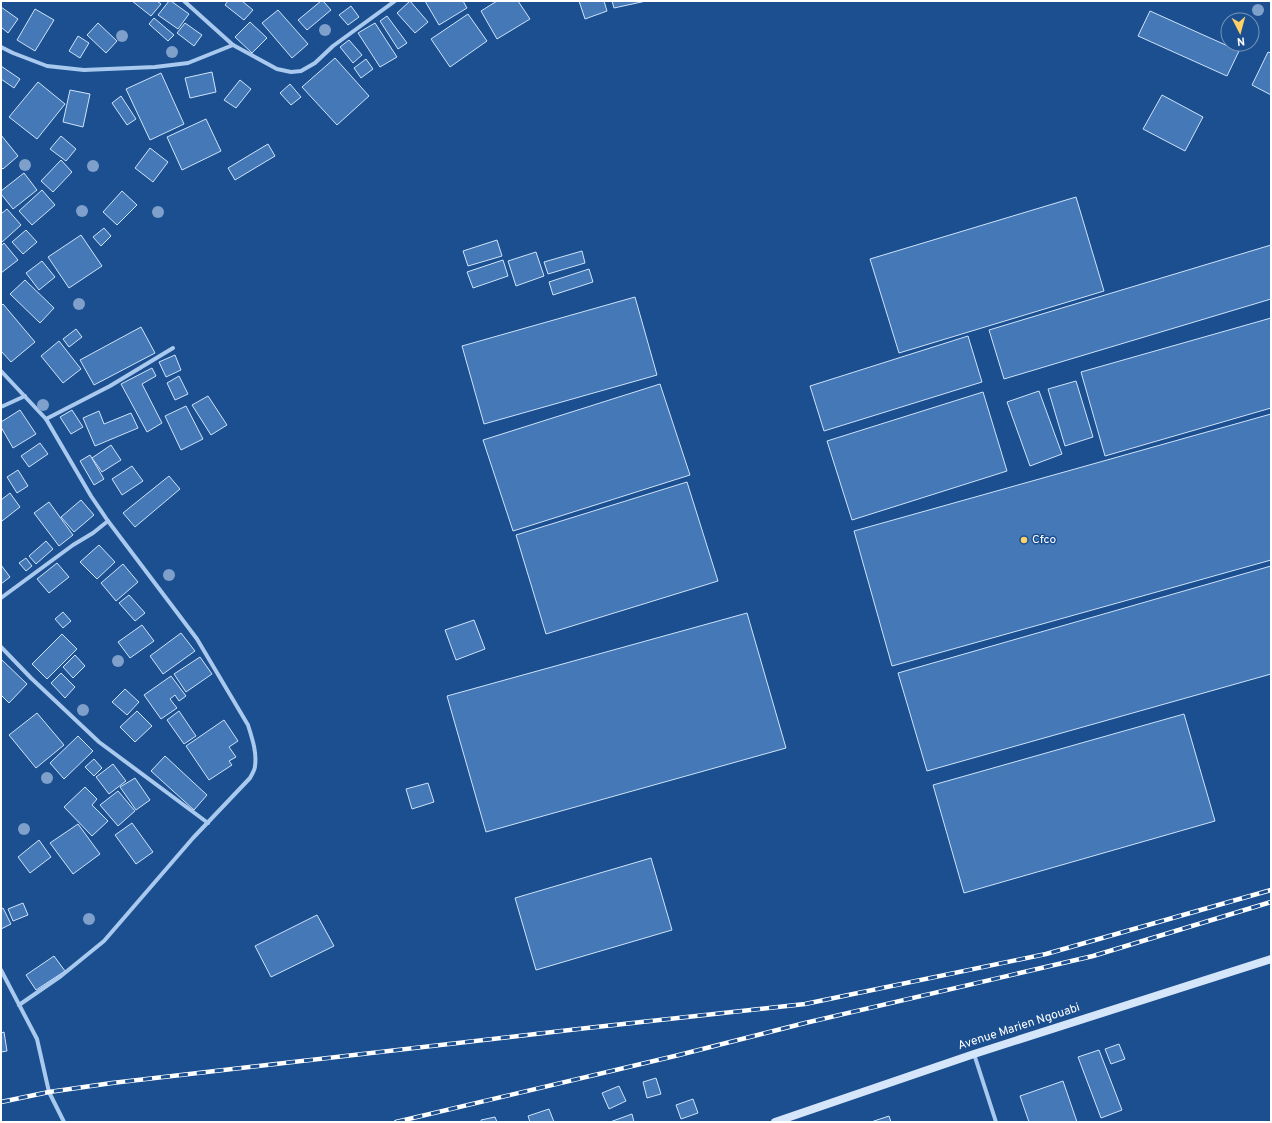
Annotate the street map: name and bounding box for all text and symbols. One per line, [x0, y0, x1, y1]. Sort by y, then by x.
north arrow [1220, 12, 1260, 52]
text: N [1236, 34, 1246, 48]
place label: Cfco [1032, 532, 1057, 548]
marker: Cfco [1019, 535, 1029, 545]
street label: Avenue Marien Ngouabi [956, 1000, 1082, 1054]

